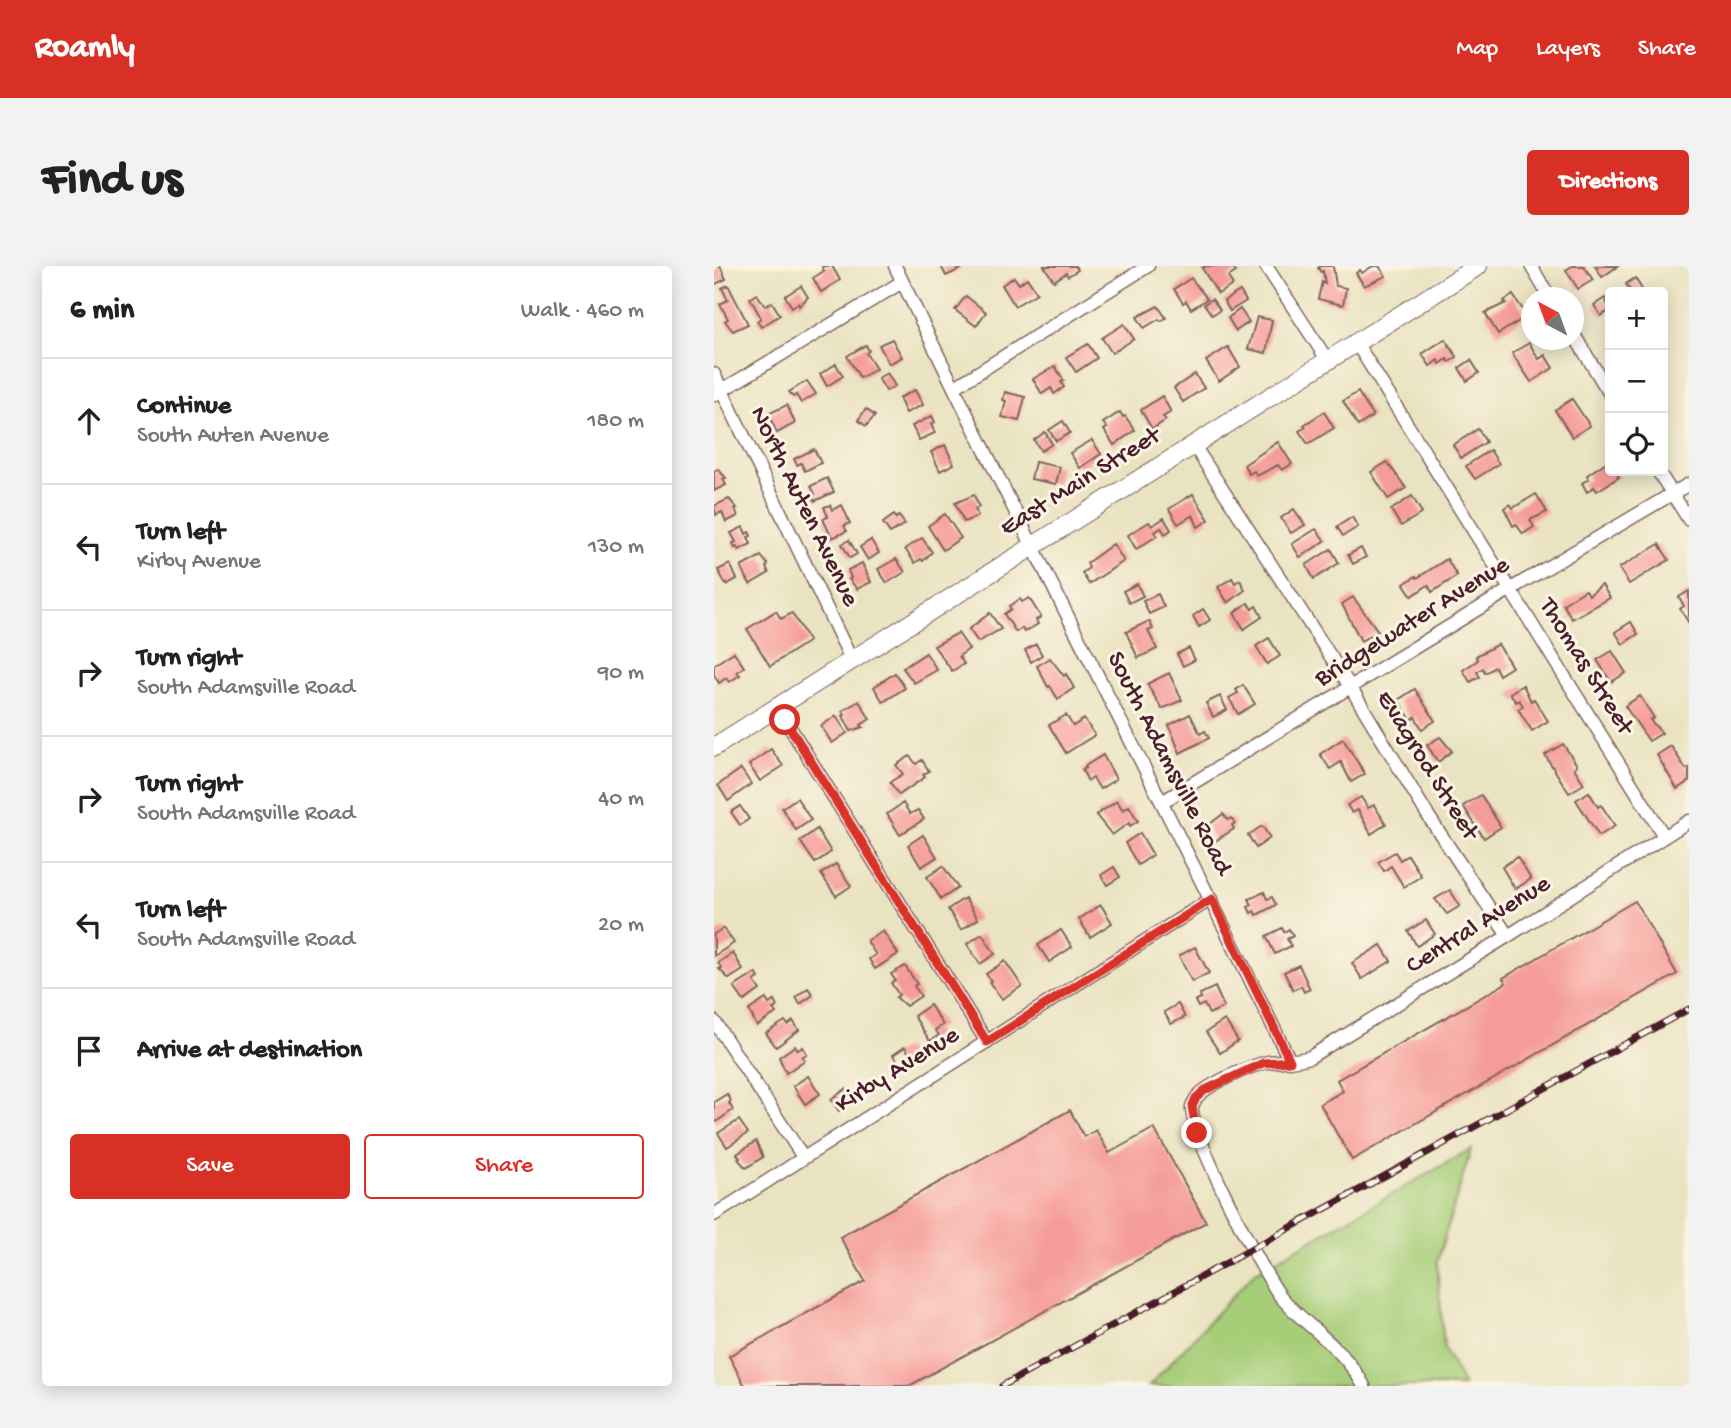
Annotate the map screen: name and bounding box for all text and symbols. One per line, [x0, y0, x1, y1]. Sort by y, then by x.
text: Roamly [35, 30, 135, 68]
text: Map [1456, 35, 1498, 64]
text: Layers [1536, 35, 1600, 64]
text: Share [1638, 35, 1696, 64]
button: Directions [1527, 150, 1689, 215]
text: Find us [42, 153, 182, 211]
north arrow [1521, 287, 1584, 350]
map controls [1605, 287, 1668, 476]
button: + [1605, 287, 1668, 350]
text: 6 min [70, 294, 134, 329]
text: Walk · 460 m [521, 298, 644, 325]
button: − [1605, 350, 1668, 413]
text: Continue [137, 392, 231, 423]
icon: ahead [70, 402, 108, 440]
street label: North Auten Avenue [741, 402, 865, 613]
text: 180 m [587, 408, 644, 435]
button: locate [1605, 413, 1668, 476]
street label: East Main Street [995, 420, 1169, 545]
text: South Auten Avenue [137, 423, 329, 450]
text: Turn left [137, 518, 225, 549]
icon: left [70, 528, 108, 566]
text: 130 m [588, 534, 644, 561]
text: Kirby Avenue [137, 549, 261, 576]
street label: Bridgewater Avenue [1309, 550, 1517, 696]
street label: Thomas Street [1530, 591, 1641, 743]
text: Turn right [137, 644, 241, 675]
street label: South Adamsville Road [1098, 647, 1239, 882]
icon: right [70, 654, 108, 692]
text: 90 m [598, 660, 644, 687]
text: South Adamsville Road [137, 675, 355, 702]
street label: Evagrod Street [1368, 686, 1486, 848]
route start [769, 704, 800, 735]
text: Turn right [137, 770, 241, 801]
icon: right [70, 780, 108, 818]
text: 40 m [598, 786, 644, 813]
text: South Adamsville Road [137, 801, 355, 828]
street label: Central Avenue [1401, 869, 1557, 983]
text: Turn left [137, 896, 225, 927]
icon: left [70, 906, 108, 944]
text: 20 m [598, 912, 644, 939]
text: South Adamsville Road [137, 927, 355, 954]
street label: Kirby Avenue [830, 1020, 966, 1121]
icon: arrive [70, 1032, 108, 1070]
text: Arrive at destination [137, 1036, 362, 1067]
route end [1181, 1117, 1212, 1148]
button: Save [70, 1134, 350, 1199]
button: Share [364, 1134, 644, 1199]

